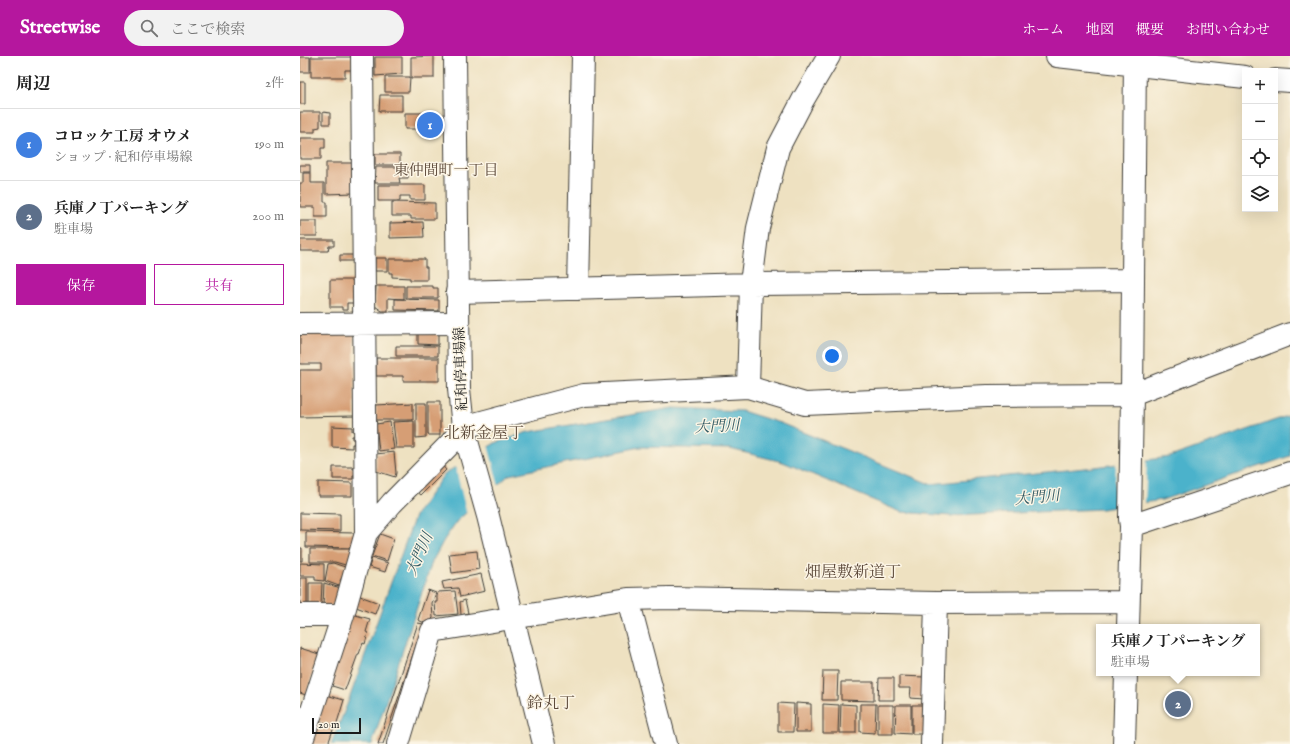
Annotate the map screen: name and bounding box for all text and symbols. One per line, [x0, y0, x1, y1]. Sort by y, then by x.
search box [124, 10, 404, 46]
text: Streetwise [20, 16, 100, 40]
icon: search [138, 17, 160, 39]
text: ここで検索 [170, 20, 245, 39]
text: ホーム [1022, 21, 1064, 39]
text: 地図 [1086, 21, 1114, 39]
text: 概要 [1136, 21, 1164, 39]
text: お問い合わせ [1186, 21, 1270, 39]
map controls [1242, 68, 1278, 212]
button: + [1242, 68, 1278, 104]
text: 周辺 [16, 74, 50, 95]
text: 2件 [265, 75, 284, 92]
button: − [1242, 104, 1278, 140]
pin: 1 [417, 110, 443, 140]
text: コロッケ工房 オウメ [54, 127, 192, 146]
text: 1 [27, 136, 31, 153]
text: 190 m [254, 136, 284, 153]
button: locate [1242, 140, 1278, 176]
text: ショップ · 紀和停車場線 [54, 149, 192, 166]
district label: 東仲間町一丁目 [393, 161, 499, 180]
button: layers [1242, 176, 1278, 212]
text: 兵庫ノ丁パーキング [54, 199, 189, 218]
text: 2 [26, 208, 32, 225]
text: 200 m [252, 208, 284, 225]
text: 駐車場 [54, 221, 93, 238]
button: 保存 [16, 264, 146, 305]
button: 共有 [154, 264, 284, 305]
street label: 紀和停車場線 [451, 327, 471, 411]
your location [822, 346, 842, 366]
water label: 大門川 [694, 416, 742, 437]
district label: 北新金屋丁 [444, 424, 524, 444]
water label: 大門川 [1014, 486, 1062, 509]
water label: 大門川 [402, 528, 438, 579]
district label: 畑屋敷新道丁 [805, 563, 901, 583]
popup [1096, 624, 1260, 676]
text: 兵庫ノ丁パーキング [1111, 632, 1245, 651]
text: 駐車場 [1111, 654, 1150, 671]
pin: 2 [1165, 689, 1191, 719]
district label: 鈴丸丁 [526, 694, 575, 714]
scale bar [312, 716, 361, 735]
text: 20 m [318, 718, 339, 732]

